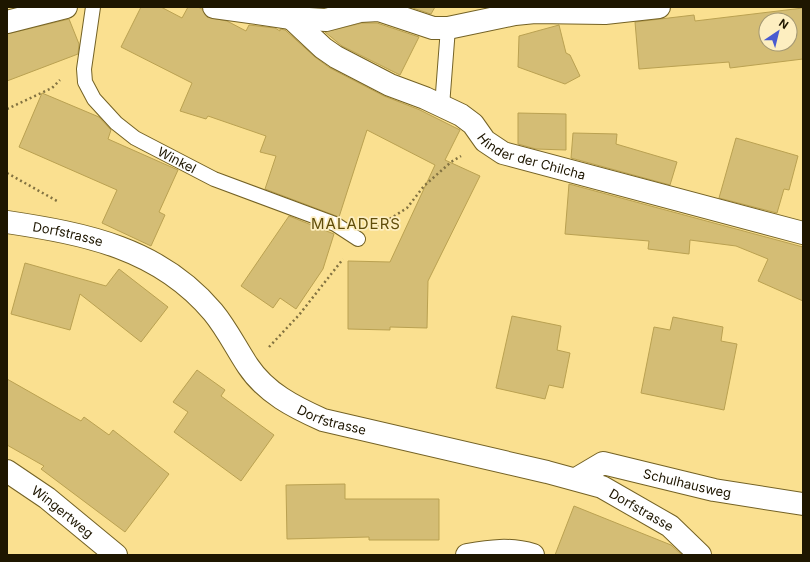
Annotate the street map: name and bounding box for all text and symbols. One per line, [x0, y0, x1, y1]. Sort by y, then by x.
north arrow [758, 12, 798, 52]
text: N [776, 16, 791, 32]
street label: Hinder der Chilcha [474, 130, 587, 183]
street label: Winkel [155, 143, 199, 176]
district label: MALADERS [311, 214, 401, 233]
street label: Dorfstrasse [32, 218, 105, 249]
street label: Dorfstrasse [295, 401, 368, 438]
street label: Schulhausweg [642, 465, 732, 501]
street label: Wingertweg [29, 482, 97, 541]
street label: Dorfstrasse [606, 485, 676, 534]

